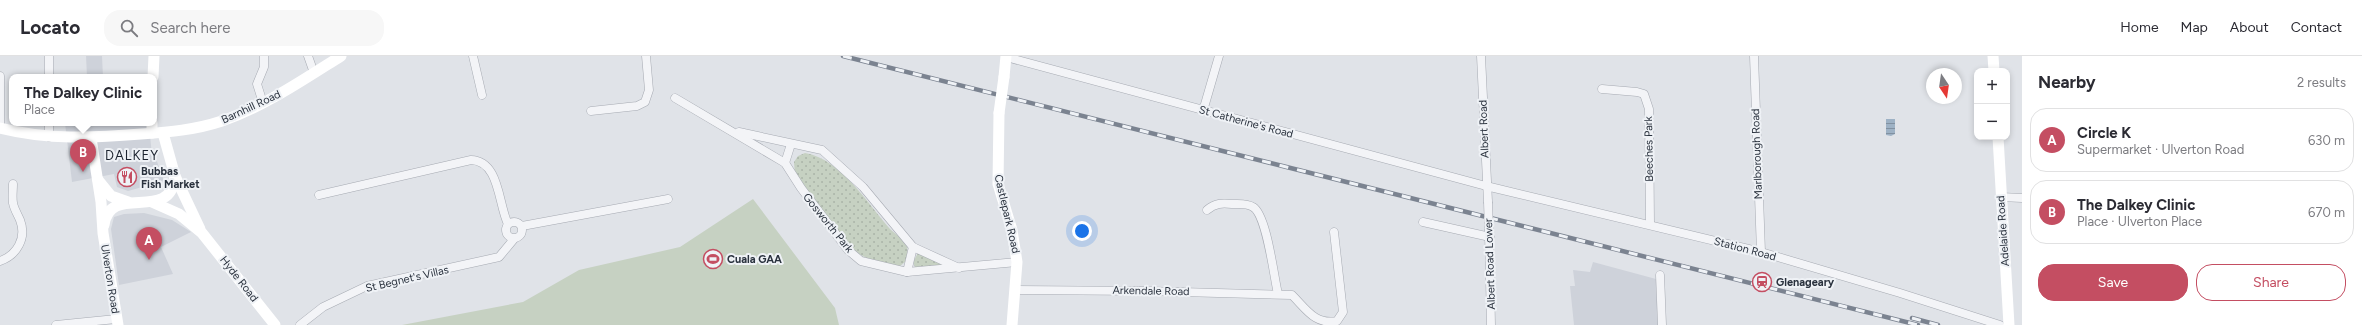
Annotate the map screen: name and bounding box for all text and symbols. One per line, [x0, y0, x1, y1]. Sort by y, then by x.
search box [104, 10, 384, 46]
text: Locato [20, 16, 80, 39]
icon: search [118, 17, 140, 39]
text: Search here [150, 19, 230, 37]
text: Home [2120, 19, 2159, 36]
text: Map [2181, 19, 2208, 36]
text: About [2230, 19, 2269, 36]
text: Contact [2291, 19, 2342, 36]
north arrow [1926, 68, 1962, 104]
map controls [1974, 68, 2010, 140]
button: + [1974, 68, 2010, 104]
text: Nearby [2038, 72, 2096, 92]
popup [9, 74, 157, 126]
text: 2 results [2297, 75, 2346, 90]
text: The Dalkey Clinic [24, 84, 142, 102]
street label: Barnhill Road [219, 88, 283, 126]
street label: Albert Road [1476, 100, 1492, 158]
text: Place [24, 102, 55, 117]
street label: St Catherine's Road [1197, 103, 1295, 141]
button: − [1974, 104, 2010, 140]
street label: Marlborough Road [1749, 108, 1765, 200]
street label: Beeches Park [1642, 115, 1656, 182]
text: Circle K [2077, 124, 2131, 142]
text: A [2047, 133, 2057, 148]
text: 630 m [2308, 133, 2345, 148]
pin: B [70, 139, 96, 172]
text: Supermarket · Ulverton Road [2077, 142, 2244, 157]
district label: DALKEY [105, 148, 159, 163]
place label: Bubbas Fish Market [141, 165, 200, 191]
restaurant icon: Bubbas Fish Market [116, 166, 138, 188]
street label: Castlepark Road [992, 173, 1022, 255]
street label: Gosworth Park [800, 191, 856, 256]
street label: Adelaide Road [1994, 195, 2012, 267]
text: The Dalkey Clinic [2077, 196, 2195, 214]
text: B [2048, 205, 2056, 220]
text: 670 m [2308, 205, 2345, 220]
text: Place · Ulverton Place [2077, 214, 2202, 229]
street label: Albert Road Lower [1482, 218, 1498, 310]
your location [1072, 221, 1092, 241]
pin: A [136, 227, 162, 260]
street label: Station Road [1713, 234, 1777, 264]
street label: Ulverton Road [98, 243, 122, 315]
sports icon: Cuala GAA [702, 248, 724, 270]
place label: Cuala GAA [727, 253, 782, 266]
street label: Hyde Road [217, 254, 261, 304]
street label: St Begnet's Villas [364, 263, 450, 295]
button: Save [2038, 264, 2188, 301]
button: Share [2196, 264, 2346, 301]
station icon: Glenageary [1751, 271, 1773, 293]
place label: Glenageary [1776, 276, 1835, 289]
street label: Arkendale Road [1112, 284, 1190, 298]

